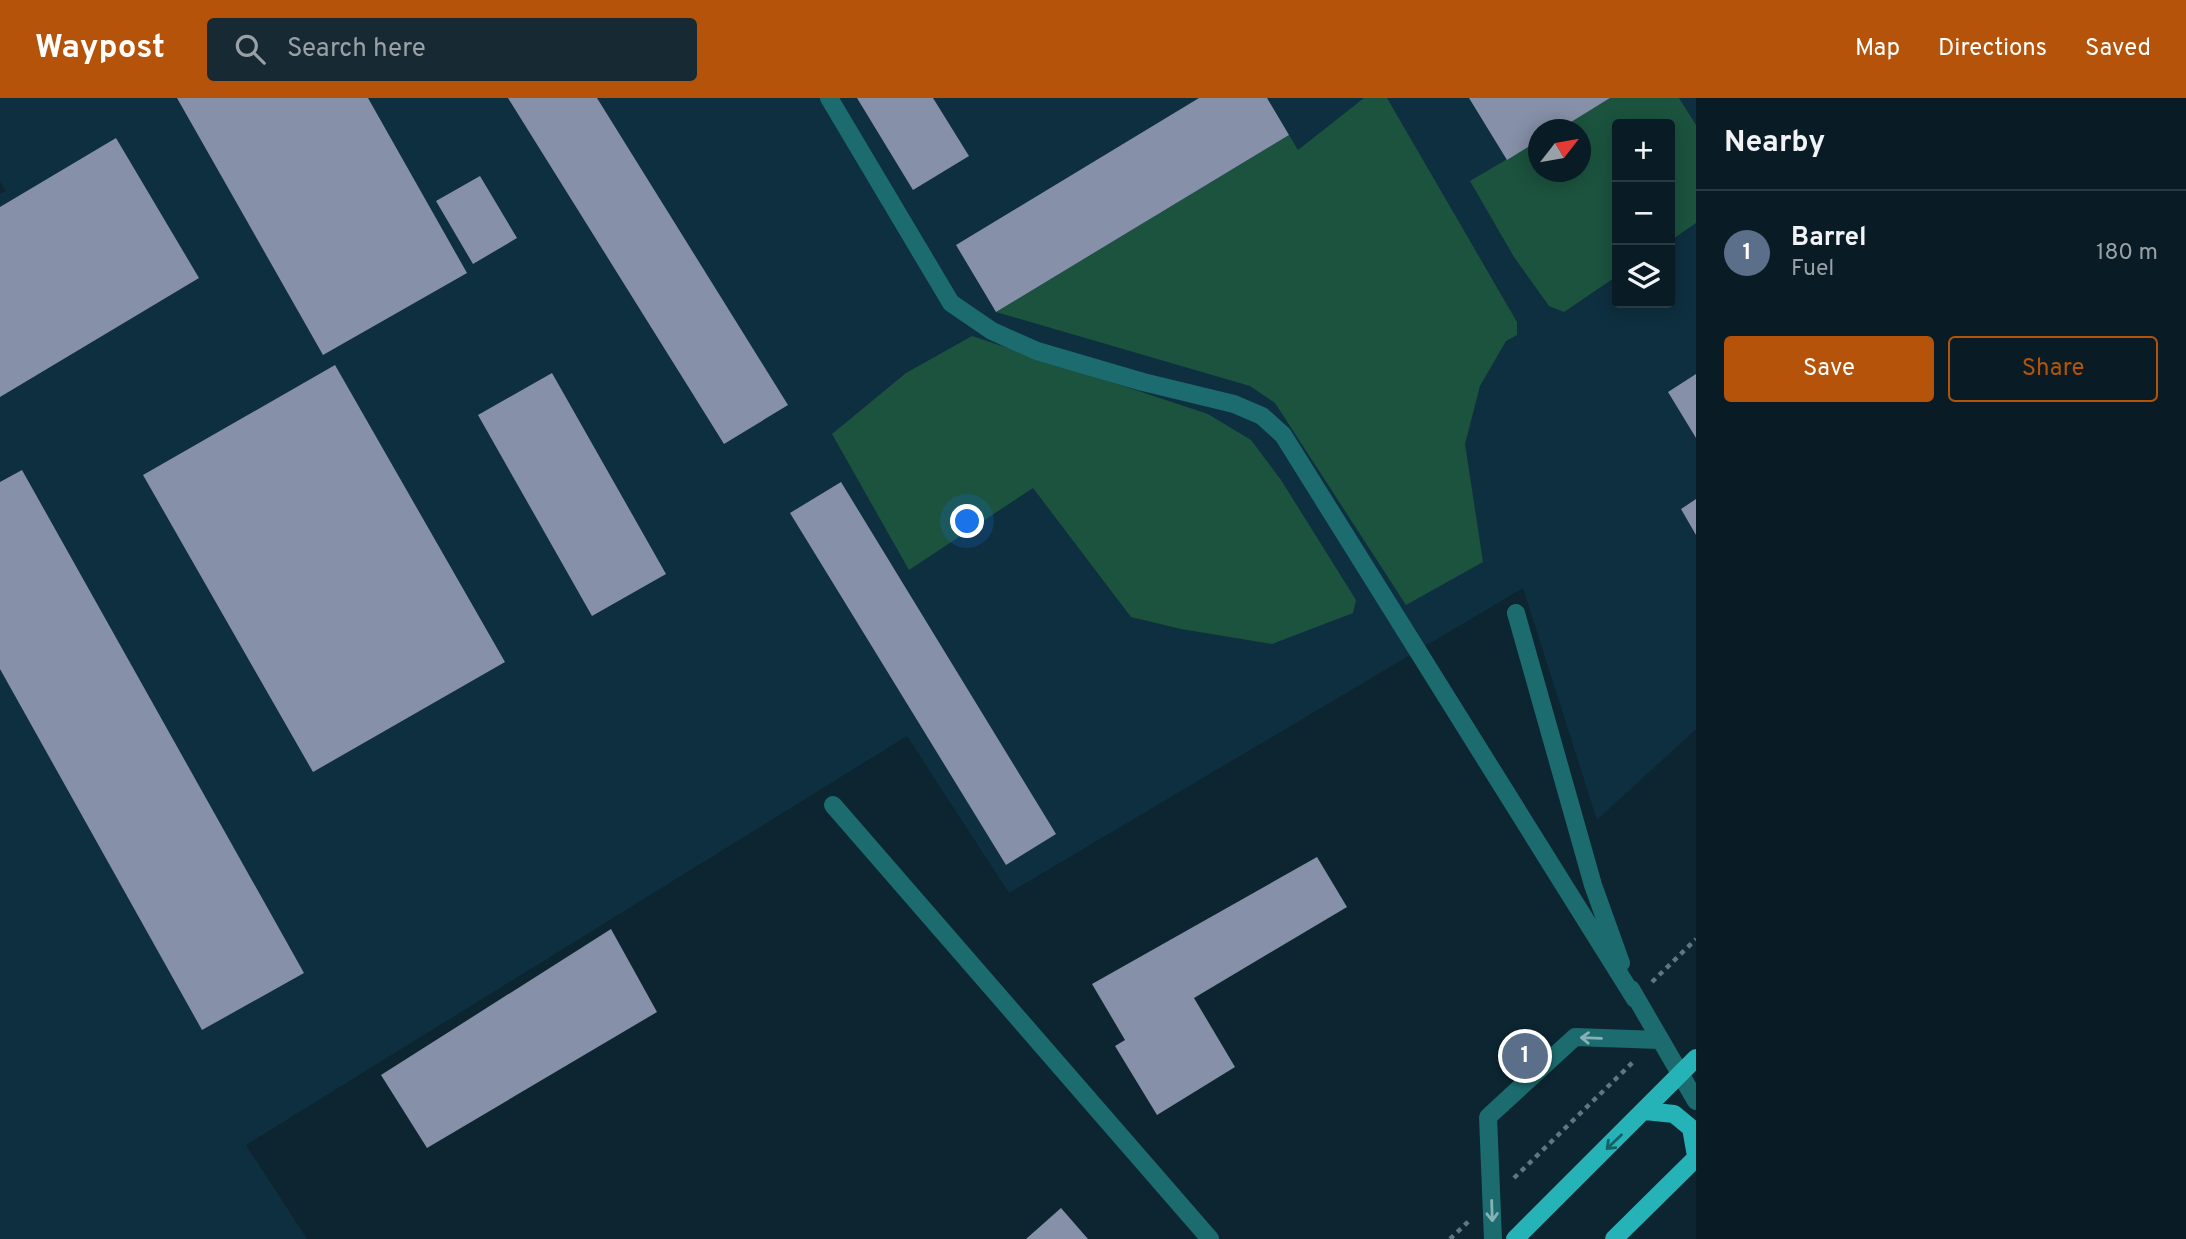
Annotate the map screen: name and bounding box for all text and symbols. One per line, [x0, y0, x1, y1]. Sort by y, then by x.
search box [207, 18, 697, 81]
text: Waypost [35, 28, 165, 70]
icon: search [231, 30, 269, 68]
text: Search here [287, 33, 426, 66]
text: Map [1855, 34, 1900, 64]
text: Directions [1938, 34, 2047, 64]
text: Saved [2085, 34, 2151, 64]
north arrow [1528, 119, 1591, 182]
map controls [1612, 119, 1675, 308]
button: + [1612, 119, 1675, 182]
text: Nearby [1724, 125, 1825, 162]
button: − [1612, 182, 1675, 245]
text: Barrel [1791, 222, 1866, 255]
text: 1 [1742, 239, 1752, 268]
text: 180 m [2096, 239, 2158, 268]
button: layers [1612, 245, 1675, 308]
text: Fuel [1791, 255, 1834, 284]
button: Save [1724, 336, 1934, 402]
button: Share [1948, 336, 2158, 402]
your location [950, 504, 984, 538]
pin: 1 [1502, 1030, 1548, 1082]
one-way arrow [1579, 1031, 1602, 1044]
one-way arrow [1605, 1133, 1622, 1150]
one-way arrow [1485, 1199, 1498, 1222]

